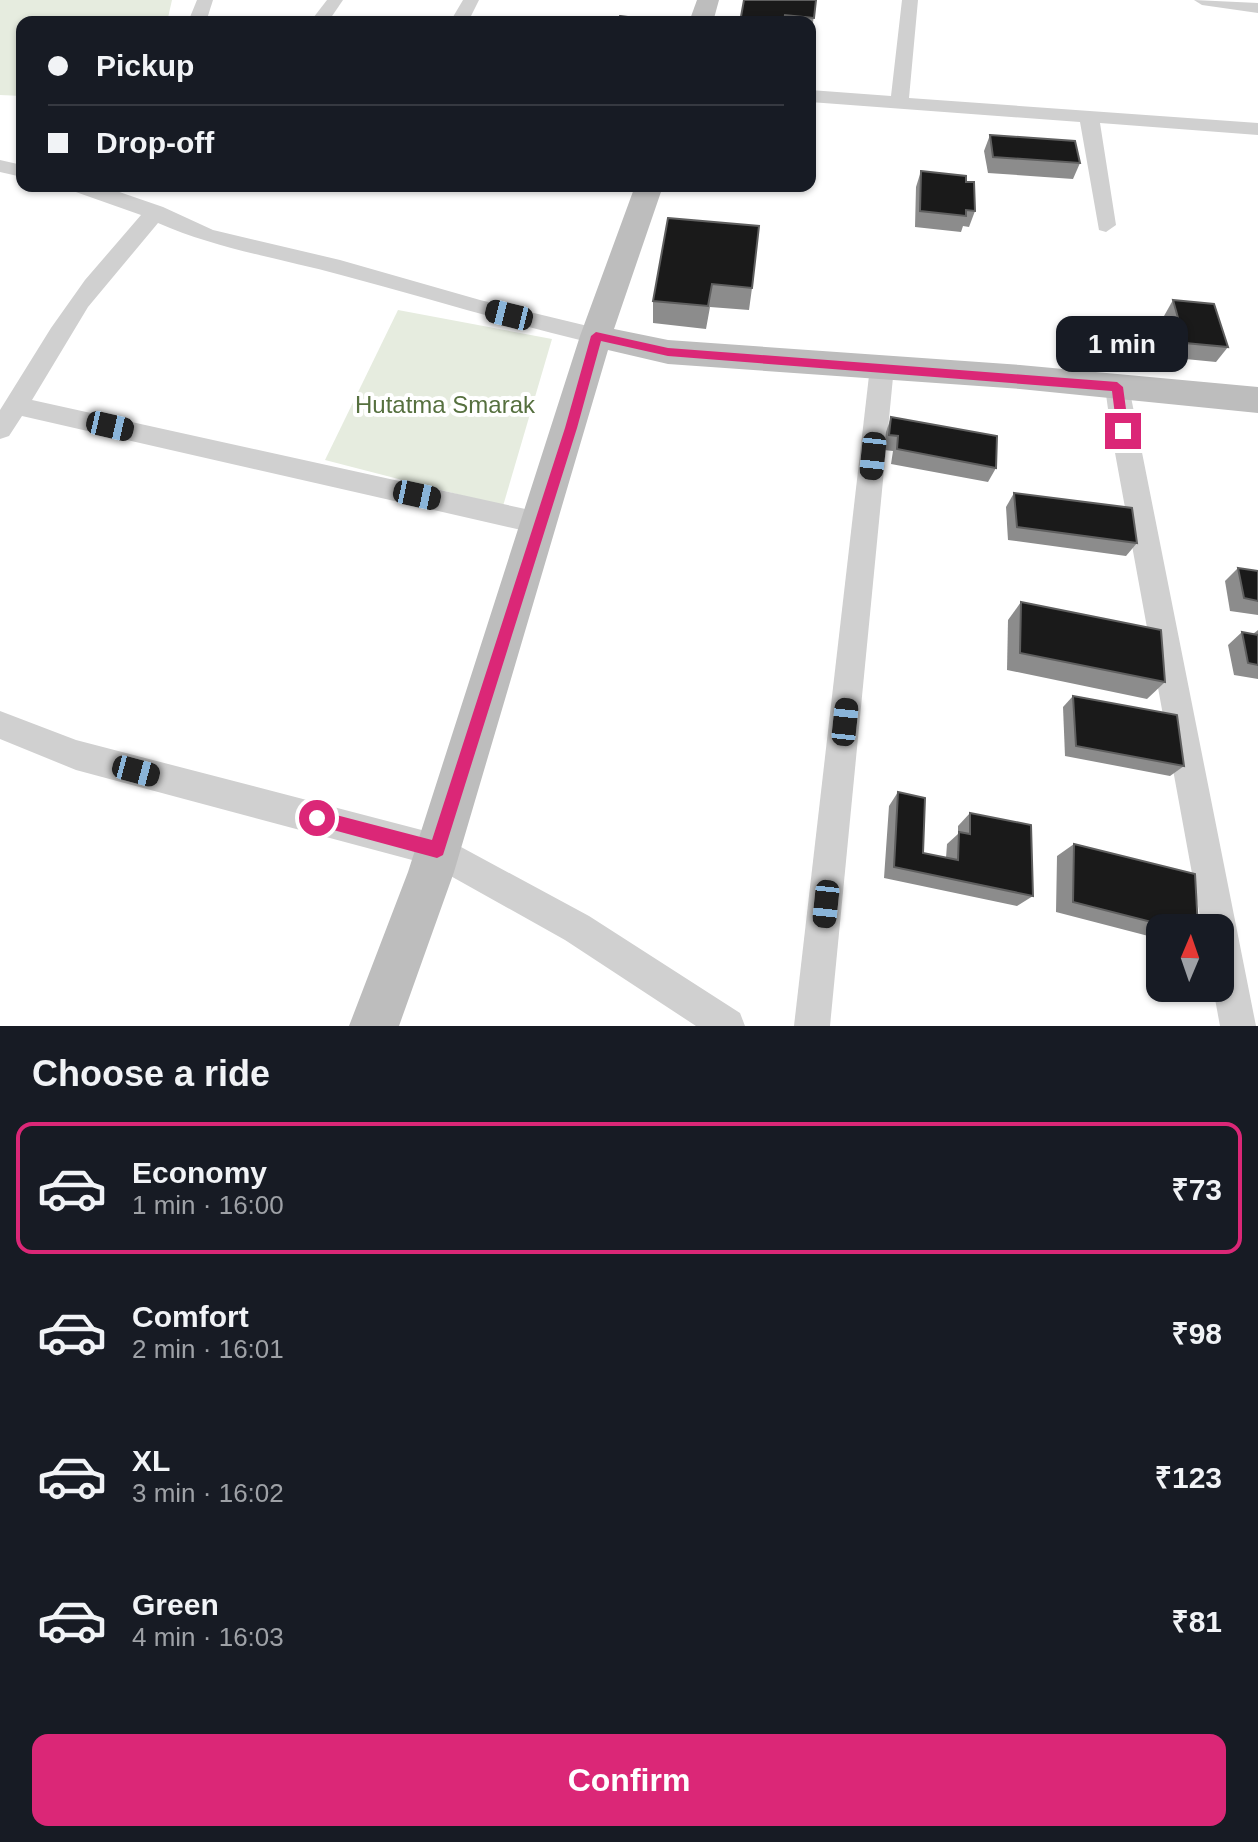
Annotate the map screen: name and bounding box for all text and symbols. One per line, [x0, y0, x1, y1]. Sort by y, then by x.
text: Pickup [96, 49, 194, 82]
text: Drop-off [96, 126, 214, 159]
car [483, 298, 535, 332]
callout: 1 min [1057, 315, 1189, 371]
text: 1 min [1088, 329, 1156, 359]
park label: Hutatma Smarak [355, 391, 536, 418]
car [84, 409, 136, 443]
route end [1105, 413, 1141, 449]
car [859, 431, 887, 481]
car [391, 478, 443, 512]
car [831, 697, 859, 747]
car [110, 753, 162, 789]
route start [299, 800, 335, 836]
car [812, 879, 840, 929]
north arrow [1146, 914, 1234, 1002]
map controls [1146, 914, 1234, 1002]
text: Choose a ride [32, 1053, 270, 1094]
icon: car [36, 1152, 108, 1224]
text: Economy [132, 1156, 267, 1189]
text: ₹73 [1171, 1173, 1222, 1206]
text: 1 min · 16:00 [132, 1190, 284, 1220]
icon: car [36, 1296, 108, 1368]
text: Comfort [132, 1300, 249, 1333]
text: ₹98 [1171, 1317, 1222, 1350]
text: 2 min · 16:01 [132, 1334, 284, 1364]
icon: car [36, 1440, 108, 1512]
text: XL [132, 1444, 170, 1477]
text: ₹123 [1155, 1461, 1222, 1494]
text: 3 min · 16:02 [132, 1478, 284, 1508]
icon: car [36, 1584, 108, 1656]
text: Green [132, 1588, 219, 1621]
text: ₹81 [1171, 1605, 1222, 1638]
text: 4 min · 16:03 [132, 1622, 284, 1652]
button: Confirm [32, 1734, 1226, 1826]

